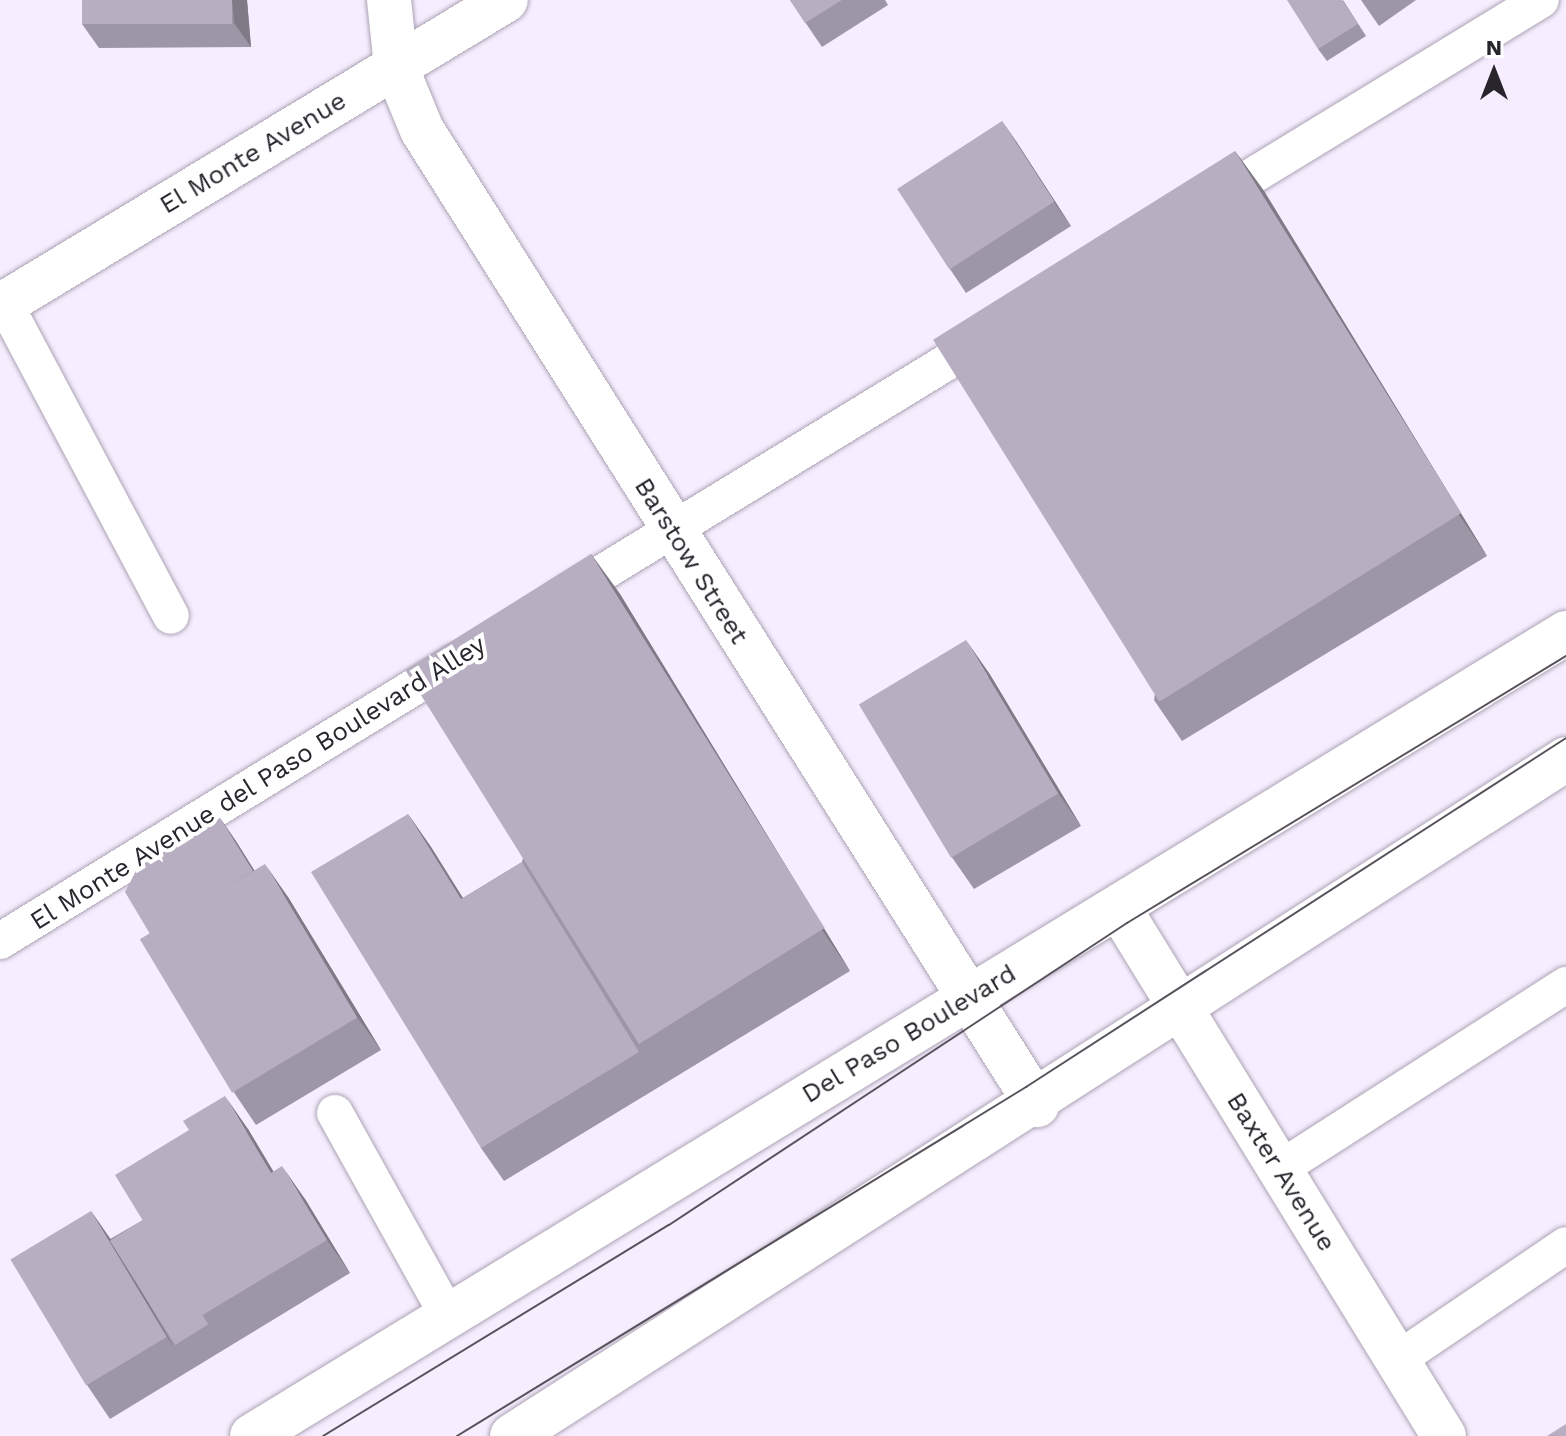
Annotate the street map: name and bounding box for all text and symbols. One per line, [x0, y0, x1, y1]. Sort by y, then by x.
north arrow [1454, 32, 1534, 112]
text: N [1486, 35, 1502, 60]
street label: El Monte Avenue [153, 85, 353, 221]
street label: Barstow Street [627, 472, 755, 650]
street label: El Monte Avenue del Paso Boulevard Alley [23, 628, 493, 938]
street label: Del Paso Boulevard [796, 958, 1022, 1110]
street label: Baxter Avenue [1219, 1086, 1343, 1258]

